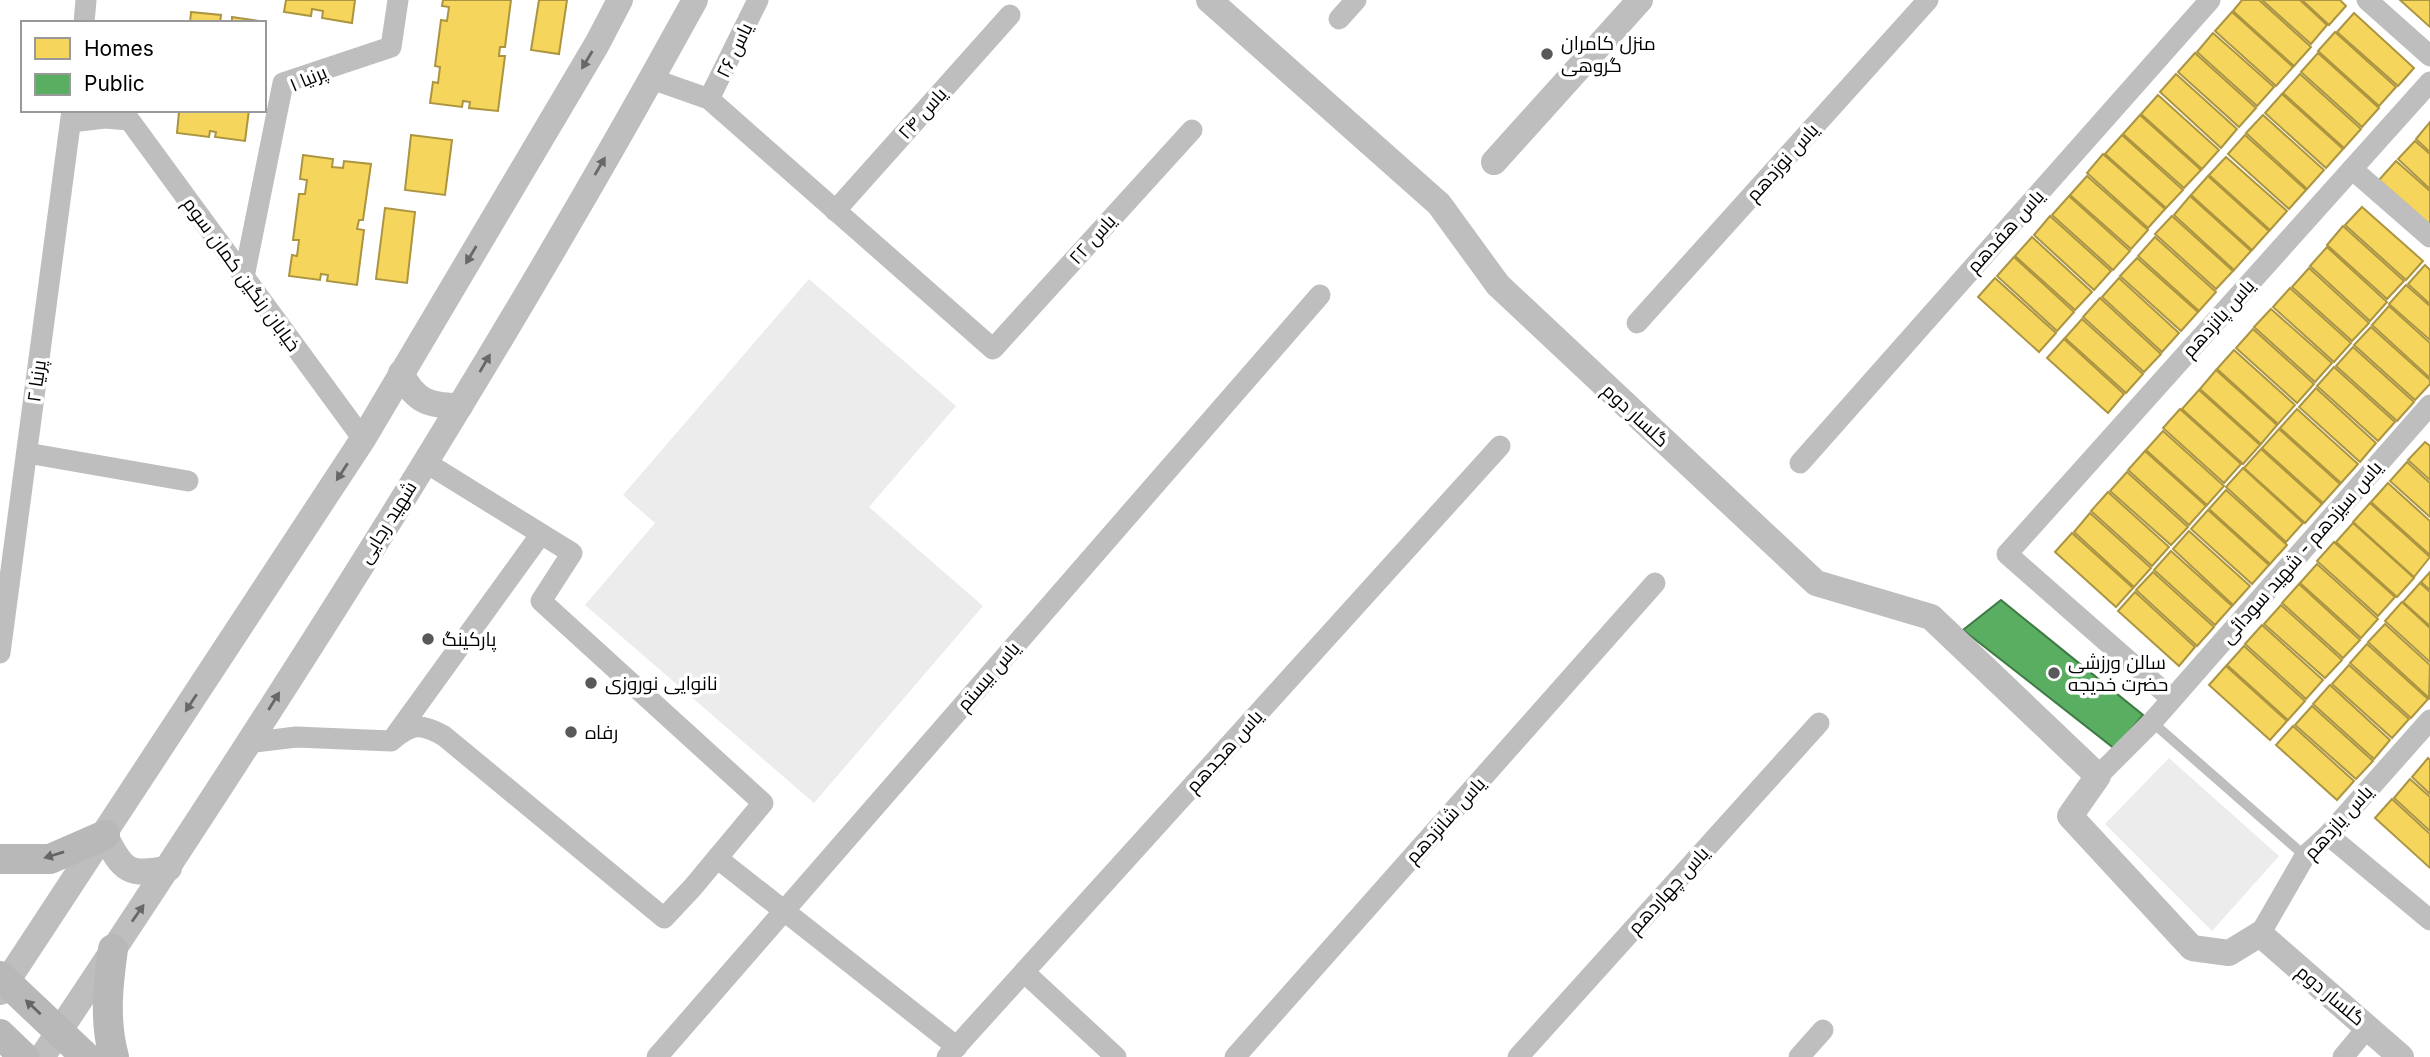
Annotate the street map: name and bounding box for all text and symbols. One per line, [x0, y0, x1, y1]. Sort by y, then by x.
street label: یاس ۲۶ [711, 19, 758, 81]
legend [21, 21, 266, 112]
place label: منزل کامران گروهی [1561, 32, 1656, 77]
text: Homes [84, 36, 154, 61]
marker: منزل کامران گروهی [1539, 46, 1555, 62]
one-way arrow [581, 50, 594, 69]
street label: پرنیا ۱ [286, 60, 331, 97]
text: Public [84, 71, 145, 96]
street label: یاس ۲۴ [893, 83, 952, 144]
street label: یاس نوزدهم [1741, 119, 1825, 207]
one-way arrow [594, 157, 606, 176]
street label: یاس هفدهم [1962, 185, 2050, 279]
street label: خیابان رنگین کمان سوم [176, 193, 305, 357]
street label: یاس ۲۲ [1064, 210, 1121, 269]
one-way arrow [465, 246, 477, 265]
street label: یاس پانزدهم [2177, 274, 2261, 364]
one-way arrow [479, 353, 491, 372]
street label: پرنیا ۲ [22, 358, 52, 404]
street label: گلسار دوم [1596, 379, 1674, 453]
street label: یاس سیزدهم - شهید سودائی [2216, 456, 2388, 650]
one-way arrow [335, 462, 348, 481]
street label: شهید رجایی [353, 477, 422, 568]
place label: پارکینگ [442, 628, 496, 652]
marker: پارکینگ [420, 631, 436, 647]
street label: یاس بیستم [952, 637, 1026, 717]
place label: سالن ورزشی حضرت خدیجه [2068, 651, 2168, 696]
marker: سالن ورزشی حضرت خدیجه [2046, 665, 2062, 681]
place label: نانوایی نوروزی [605, 672, 718, 695]
marker: نانوایی نوروزی [583, 675, 599, 691]
one-way arrow [268, 692, 281, 711]
one-way arrow [184, 693, 197, 713]
street label: یاس هجدهم [1181, 705, 1269, 799]
place label: رفاه [585, 721, 618, 744]
marker: رفاه [563, 724, 579, 740]
street label: یاس شانزدهم [1401, 773, 1492, 869]
street label: یاس یازدهم [2299, 781, 2379, 865]
street label: یاس چهاردهم [1623, 842, 1715, 940]
one-way arrow [44, 851, 65, 861]
one-way arrow [131, 904, 145, 922]
street label: گلسار دوم [2290, 960, 2370, 1032]
one-way arrow [25, 999, 42, 1015]

